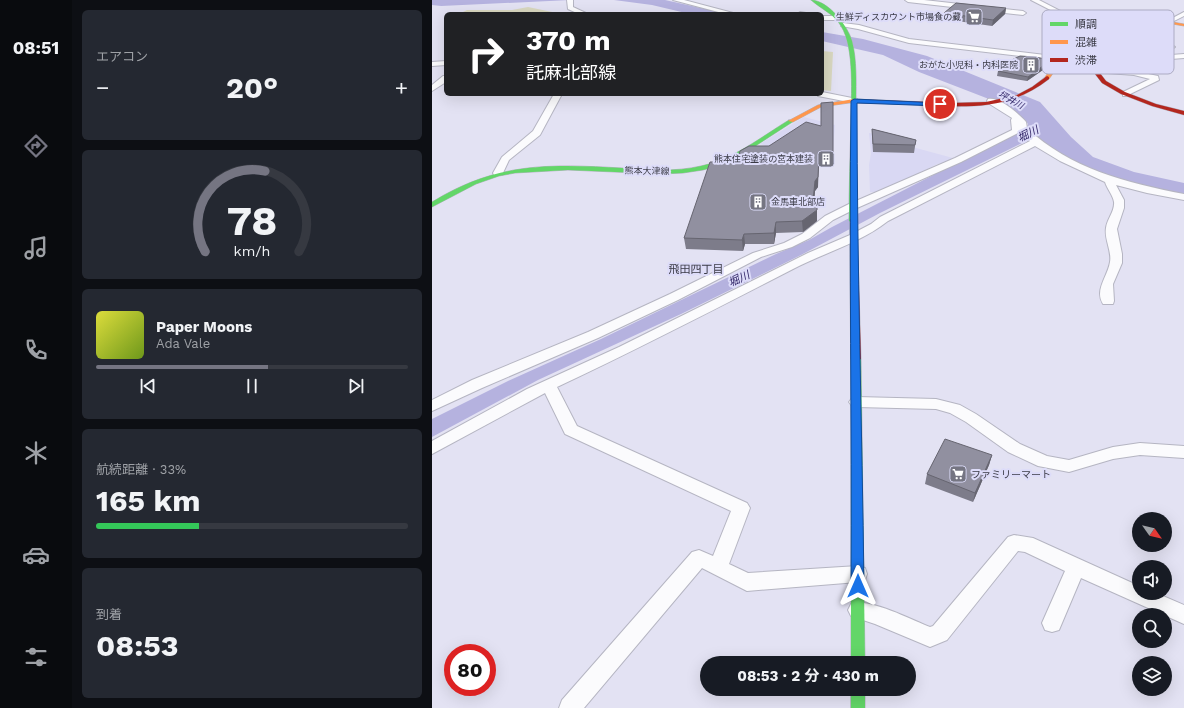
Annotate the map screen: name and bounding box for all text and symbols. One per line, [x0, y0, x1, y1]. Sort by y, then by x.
supermarket icon: 生鮮ディスカウント市場食の藏 [964, 7, 984, 27]
legend [1042, 10, 1174, 74]
place label: 生鮮ディスカウント市場食の藏 [836, 12, 961, 22]
text: 順調 [1075, 18, 1097, 31]
text: 370 m [526, 24, 611, 57]
icon: right [460, 28, 512, 80]
text: 混雑 [1075, 36, 1097, 49]
text: 08:51 [13, 37, 59, 58]
text: エアコン [96, 49, 148, 64]
text: 渋滞 [1075, 54, 1097, 67]
building icon: おがた小児科・内科医院 [1021, 55, 1041, 75]
place label: おがた小児科・内科医院 [919, 60, 1018, 70]
text: 託麻北部線 [526, 62, 616, 83]
text: 20° [226, 70, 278, 105]
text: − [96, 75, 109, 100]
text: + [395, 75, 408, 100]
pin [923, 87, 957, 121]
water label: 坪井川 [997, 89, 1026, 111]
icon: arrive [929, 93, 951, 115]
water label: 堀川 [1015, 123, 1042, 145]
icon: directions [22, 132, 50, 160]
building icon: 熊本住宅塗装の宮本建装 [816, 149, 836, 169]
place label: 熊本住宅塗装の宮本建装 [714, 154, 813, 164]
street label: 熊本大津線 [624, 166, 671, 176]
building icon: 金馬車北部店 [748, 192, 768, 212]
text: 78 [227, 196, 277, 245]
place label: 金馬車北部店 [771, 197, 825, 207]
icon: music [22, 234, 50, 262]
text: km/h [234, 243, 270, 259]
district label: 飛田四丁目 [669, 263, 724, 276]
water label: 堀川 [726, 268, 753, 290]
text: Paper Moons [156, 318, 252, 336]
icon: phone [22, 336, 50, 364]
text: Ada Vale [156, 336, 210, 351]
icon: previous [137, 375, 159, 397]
icon: pause [241, 375, 263, 397]
icon: next [345, 375, 367, 397]
icon: climate [22, 439, 50, 467]
text: 航続距離 · 33% [96, 462, 186, 477]
supermarket icon: ファミリーマート [948, 464, 968, 484]
place label: ファミリーマート [971, 469, 1051, 480]
text: 165 km [96, 483, 200, 518]
north arrow [1132, 512, 1172, 552]
map controls [1132, 512, 1172, 696]
icon: car [22, 541, 50, 569]
button: sound [1132, 560, 1172, 600]
position arrow [837, 565, 879, 607]
text: 到着 [96, 607, 122, 622]
button: search [1132, 608, 1172, 648]
text: 08:53 [96, 628, 178, 663]
icon: filters [22, 643, 50, 671]
speed limit sign: 80 [444, 644, 496, 696]
button: layers [1132, 656, 1172, 696]
text: 08:53 · 2 分 · 430 m [737, 667, 879, 685]

